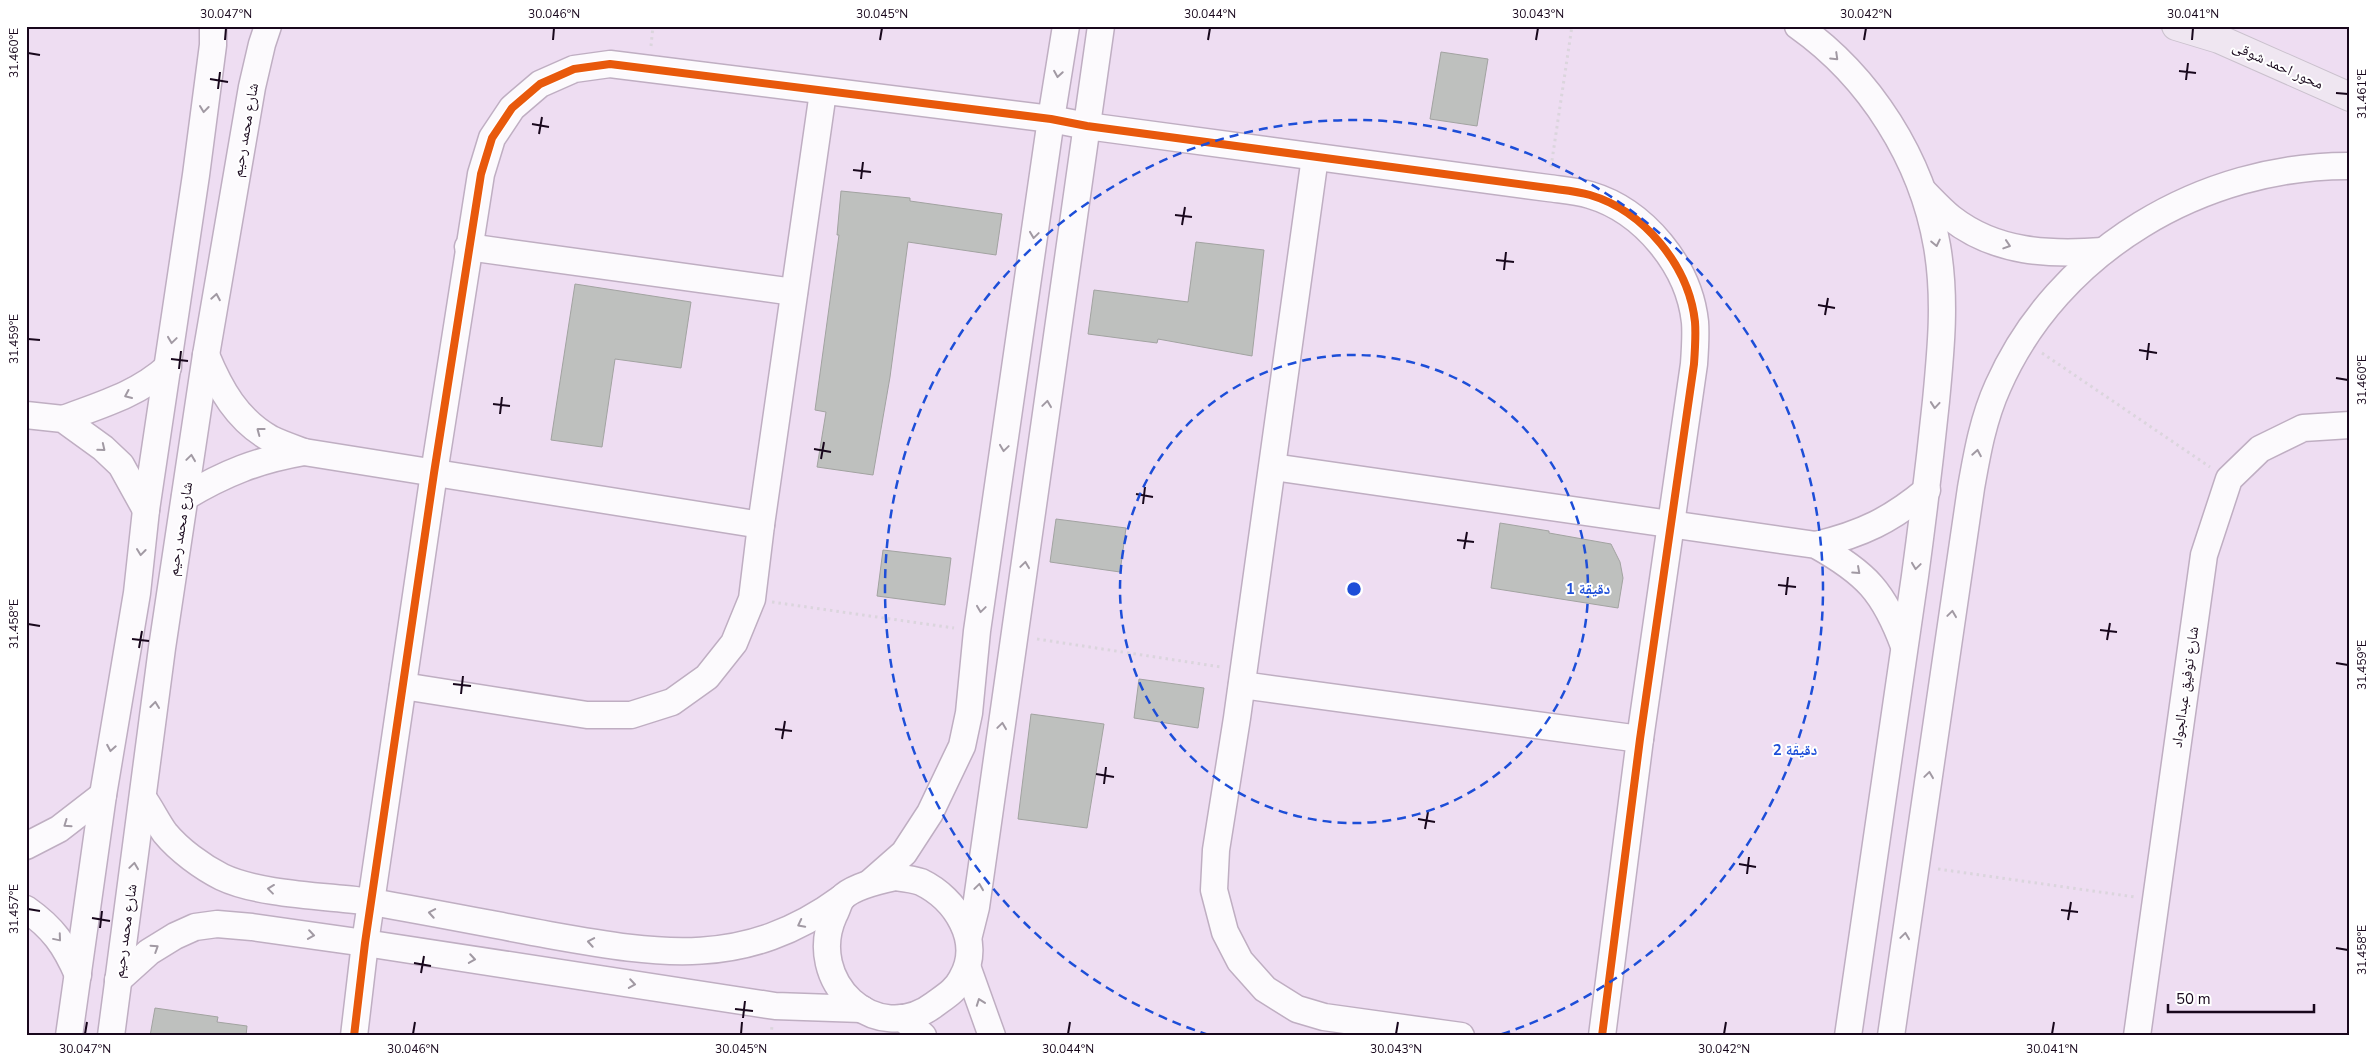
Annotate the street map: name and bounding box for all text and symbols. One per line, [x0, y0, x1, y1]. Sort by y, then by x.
text: 30.047°N [200, 6, 252, 22]
text: 30.046°N [528, 6, 580, 22]
text: 30.045°N [856, 6, 908, 22]
text: 30.044°N [1184, 6, 1236, 22]
text: 30.043°N [1512, 6, 1564, 22]
text: 30.042°N [1840, 6, 1892, 22]
text: 30.041°N [2167, 6, 2219, 22]
text: 31.460°E [6, 28, 22, 78]
street label: محور احمد شوقى [2230, 36, 2327, 94]
one-way arrow [1829, 52, 1838, 61]
text: 31.461°E [2354, 69, 2370, 119]
one-way arrow [1054, 70, 1064, 79]
street label: شارع محمد رحيم [227, 81, 263, 179]
one-way arrow [199, 106, 210, 114]
one-way arrow [1029, 231, 1040, 239]
one-way arrow [1930, 239, 1941, 247]
one-way arrow [2002, 240, 2010, 250]
one-way arrow [210, 293, 220, 301]
text: 31.459°E [6, 314, 22, 364]
one-way arrow [167, 335, 177, 344]
text: 31.460°E [2354, 355, 2370, 405]
one-way arrow [124, 388, 133, 399]
one-way arrow [1042, 400, 1052, 409]
one-way arrow [1930, 401, 1941, 409]
one-way arrow [257, 428, 266, 436]
one-way arrow [96, 442, 105, 450]
one-way arrow [999, 444, 1009, 452]
one-way arrow [1972, 449, 1982, 458]
one-way arrow [185, 453, 196, 461]
street label: شارع محمد رحيم [163, 480, 197, 577]
one-way arrow [136, 549, 147, 557]
one-way arrow [1019, 561, 1030, 569]
one-way arrow [1912, 562, 1922, 570]
one-way arrow [1851, 565, 1860, 574]
text: 1 دقيقة [1566, 579, 1610, 599]
centre of rings [1345, 580, 1363, 598]
text: 31.458°E [6, 599, 22, 649]
one-way arrow [976, 604, 986, 613]
one-way arrow [1947, 610, 1957, 618]
street label: شارع توفيق عبدالجواد [2167, 625, 2203, 749]
text: 31.459°E [2354, 640, 2370, 690]
one-way arrow [149, 701, 160, 709]
one-way arrow [996, 722, 1007, 730]
text: 2 دقيقة [1773, 740, 1817, 760]
one-way arrow [107, 743, 117, 752]
one-way arrow [1923, 770, 1933, 779]
one-way arrow [63, 818, 73, 827]
one-way arrow [128, 862, 139, 870]
street label: شارع محمد رحيم [108, 882, 142, 979]
one-way arrow [973, 883, 984, 891]
text: 31.457°E [6, 884, 22, 934]
one-way arrow [267, 884, 275, 895]
one-way arrow [427, 909, 436, 919]
one-way arrow [798, 918, 807, 928]
text: 31.458°E [2354, 925, 2370, 975]
one-way arrow [307, 929, 315, 940]
one-way arrow [1900, 931, 1910, 940]
one-way arrow [52, 932, 61, 941]
one-way arrow [587, 938, 596, 948]
one-way arrow [149, 945, 158, 954]
one-way arrow [467, 954, 476, 964]
one-way arrow [629, 978, 637, 989]
scale bar [2168, 982, 2315, 1014]
text: 50 m [2176, 989, 2211, 1009]
one-way arrow [976, 998, 986, 1007]
text: 30.047°N [59, 1041, 111, 1057]
text: 30.046°N [387, 1041, 439, 1057]
text: 30.045°N [715, 1041, 767, 1057]
text: 30.044°N [1042, 1041, 1094, 1057]
text: 30.043°N [1370, 1041, 1422, 1057]
text: 30.042°N [1698, 1041, 1750, 1057]
text: 30.041°N [2026, 1041, 2078, 1057]

